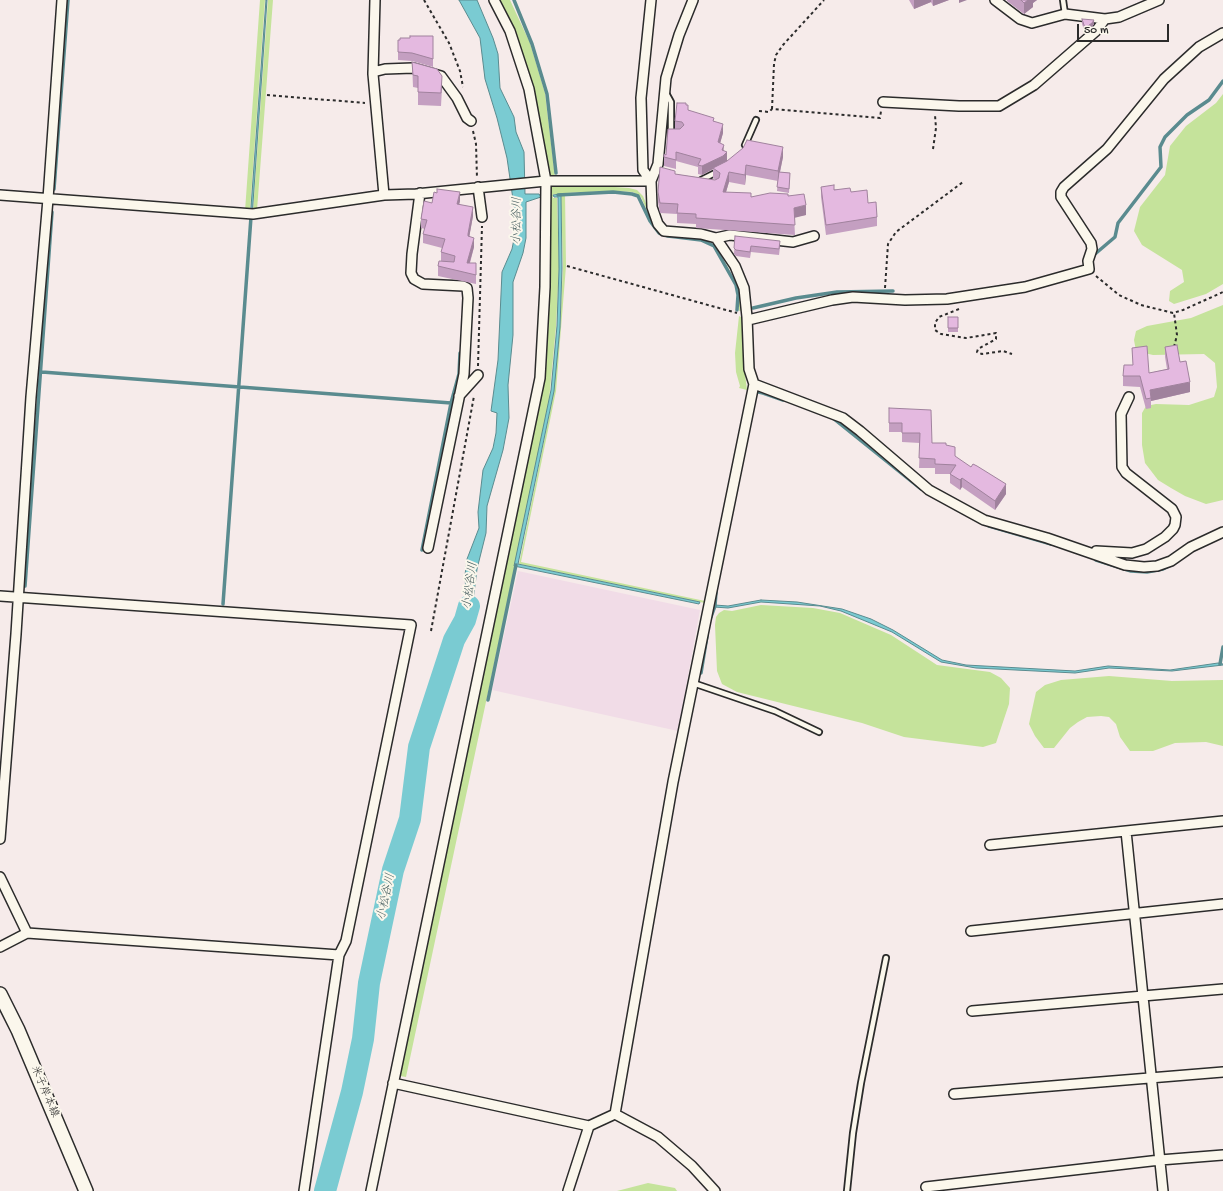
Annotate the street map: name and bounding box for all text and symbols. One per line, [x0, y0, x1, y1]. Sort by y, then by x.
scale bar [1079, 16, 1171, 42]
text: 50 m [1084, 24, 1109, 38]
water label: 小松谷川 [510, 197, 526, 245]
water label: 小松谷川 [461, 561, 481, 611]
water label: 小松谷川 [375, 872, 399, 922]
street label: 米子岸本線 [27, 1064, 61, 1120]

